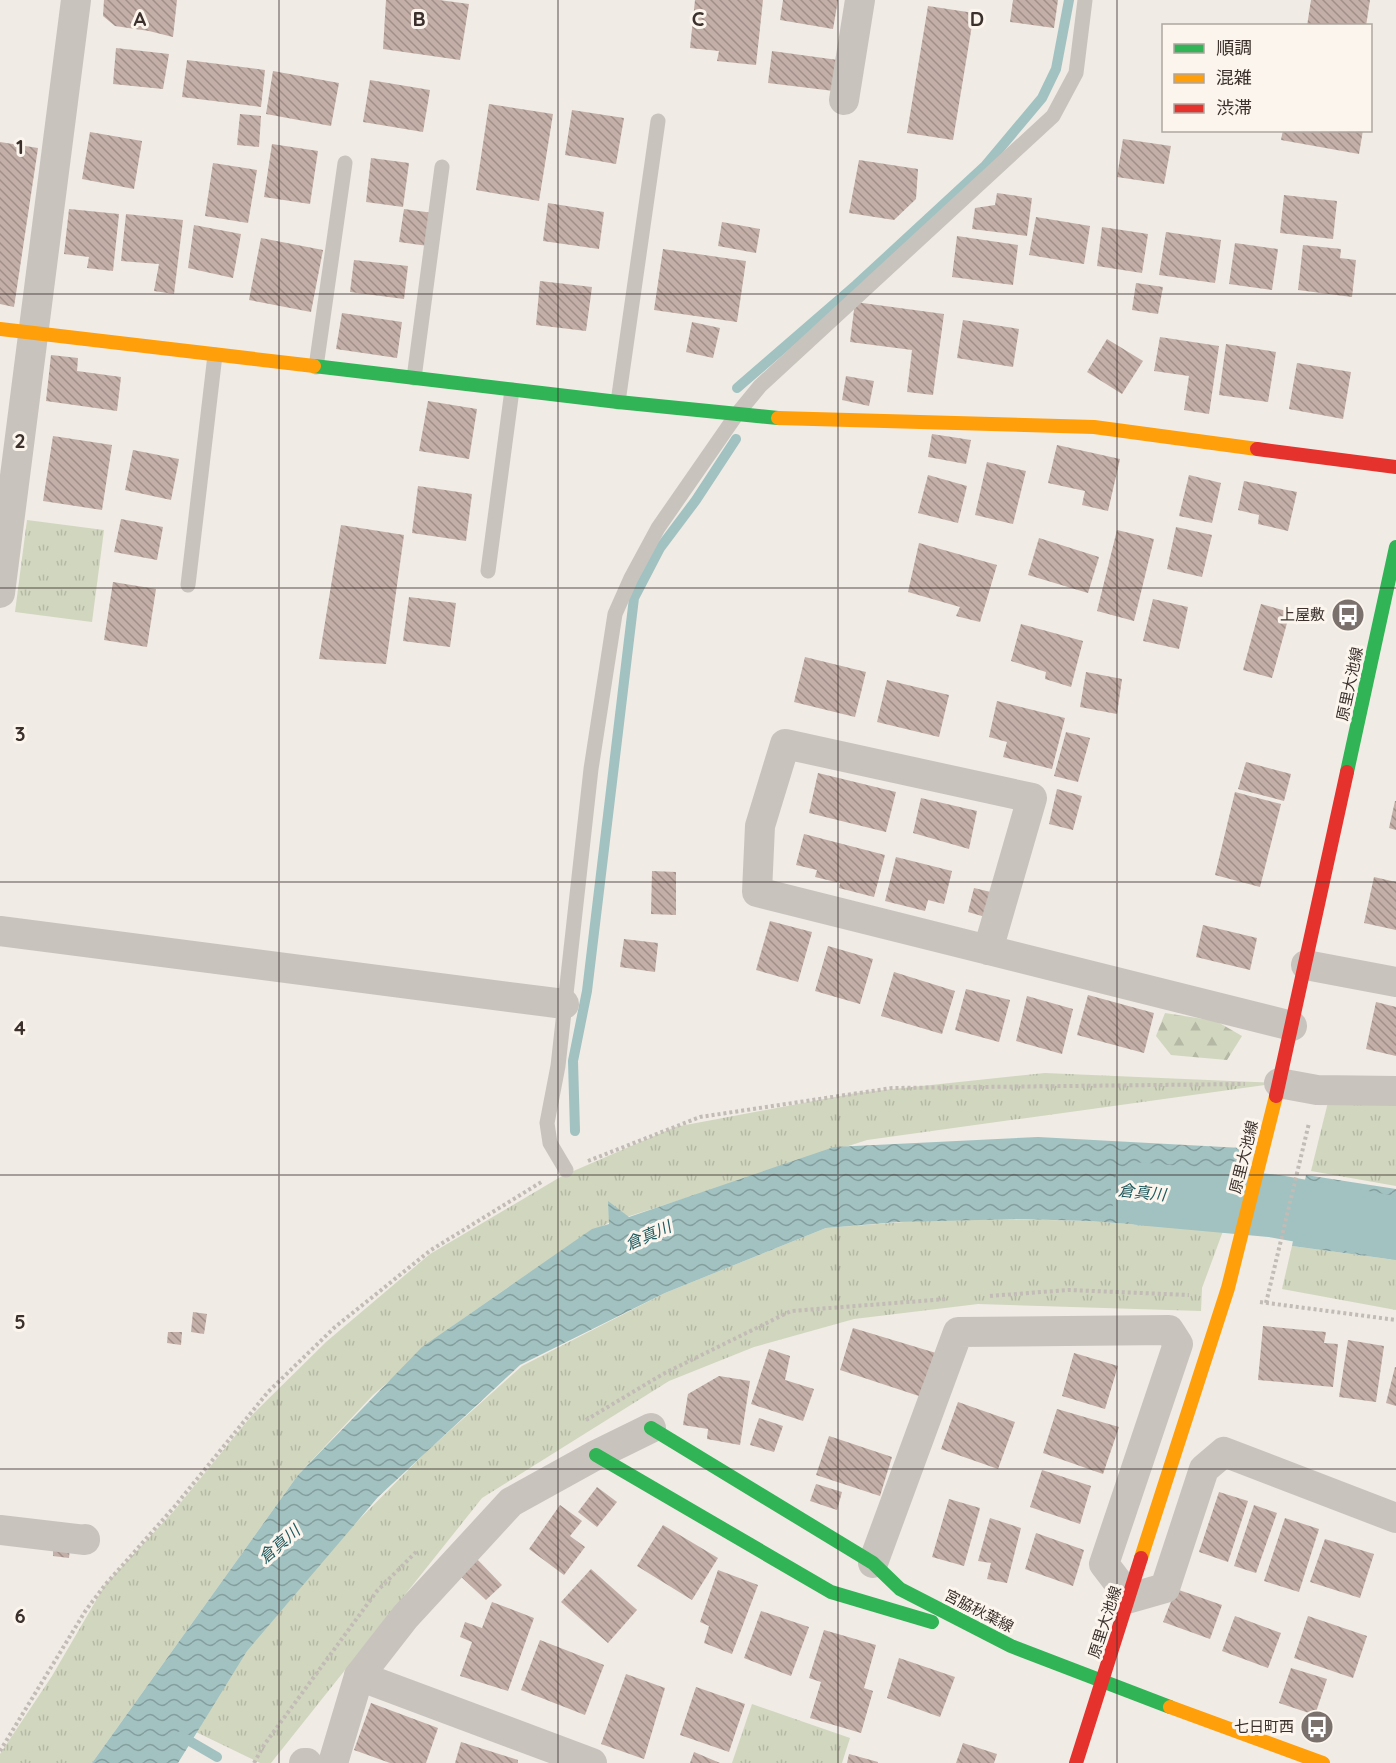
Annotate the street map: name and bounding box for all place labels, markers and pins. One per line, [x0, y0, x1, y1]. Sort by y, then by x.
bus stop icon: 上屋敷 [1330, 597, 1366, 633]
place label: 上屋敷 [1280, 605, 1325, 624]
bus stop icon: 七日町西 [1299, 1709, 1335, 1745]
place label: 七日町西 [1234, 1717, 1294, 1736]

